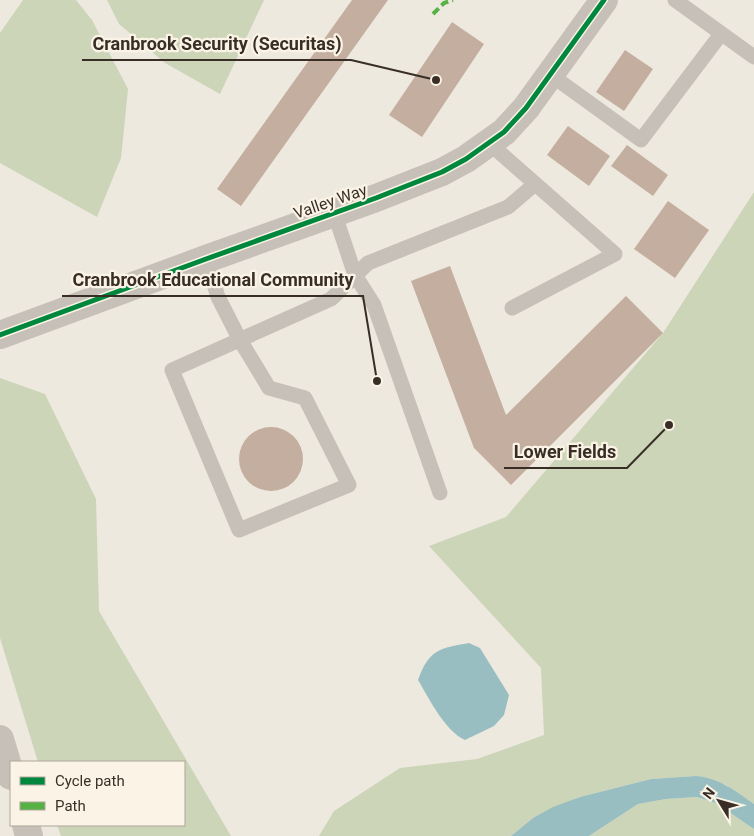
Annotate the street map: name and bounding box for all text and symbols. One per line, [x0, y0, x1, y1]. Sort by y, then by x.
callout: Cranbrook Security (Securitas) [82, 27, 351, 60]
text: Cranbrook Security (Securitas) [92, 33, 342, 55]
street label: Valley Way [291, 180, 370, 223]
callout: Cranbrook Educational Community [62, 263, 363, 296]
text: Cranbrook Educational Community [72, 269, 354, 290]
callout: Lower Fields [504, 435, 627, 468]
text: Lower Fields [514, 441, 616, 462]
legend [10, 761, 185, 826]
text: Cycle path [55, 772, 125, 790]
north arrow [694, 776, 744, 826]
text: N [699, 784, 718, 802]
text: Path [55, 797, 86, 815]

